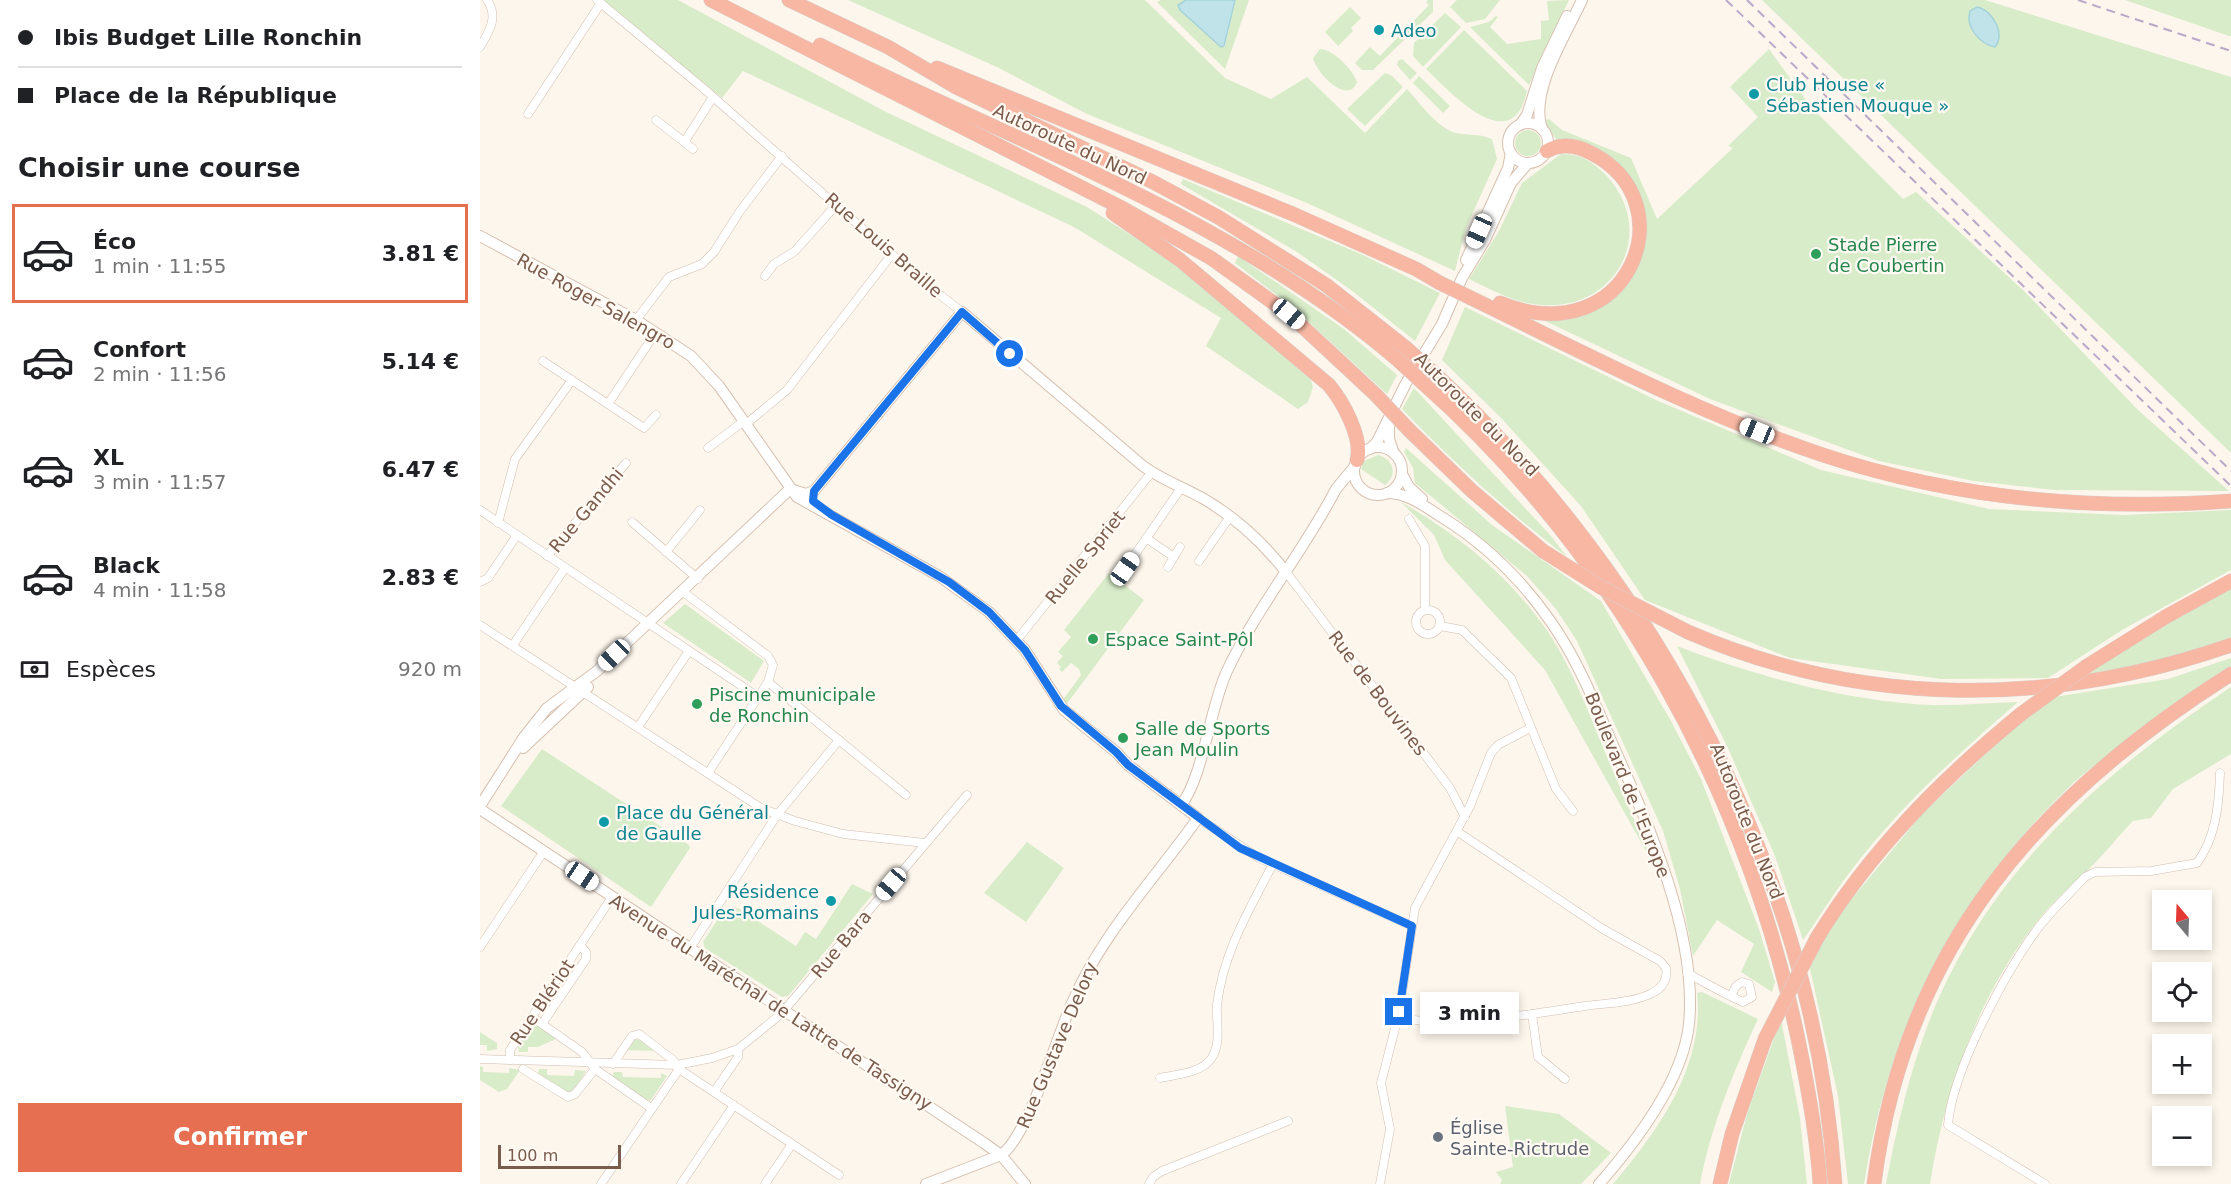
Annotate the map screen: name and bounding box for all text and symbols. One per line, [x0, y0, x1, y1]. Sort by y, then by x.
place label: Adeo [1391, 20, 1437, 41]
marker: Adeo [1372, 23, 1386, 37]
text: Ibis Budget Lille Ronchin [54, 25, 362, 50]
place label: Club House « Sébastien Mouque » [1766, 74, 1949, 116]
text: Place de la République [54, 83, 337, 108]
marker: Club House « Sébastien Mouque » [1747, 87, 1761, 101]
street label: Autoroute du Nord [990, 99, 1150, 189]
text: Choisir une course [18, 152, 301, 183]
street label: Rue Louis Braille [821, 188, 947, 302]
car [1463, 211, 1495, 251]
icon: car [21, 227, 75, 281]
text: Éco [93, 229, 136, 254]
place label: Stade Pierre de Coubertin [1828, 234, 1945, 276]
text: 3.81 € [382, 241, 459, 266]
marker: Stade Pierre de Coubertin [1809, 247, 1823, 261]
street label: Rue Roger Salengro [513, 249, 679, 353]
text: 1 min · 11:55 [93, 254, 227, 278]
car [1269, 296, 1309, 332]
icon: car [21, 335, 75, 389]
text: Confort [93, 337, 186, 362]
route start [996, 340, 1023, 367]
street label: Autoroute du Nord [1411, 348, 1543, 480]
text: 5.14 € [382, 349, 459, 374]
text: 2 min · 11:56 [93, 362, 227, 386]
car [1737, 416, 1777, 446]
icon: car [21, 443, 75, 497]
text: XL [93, 445, 124, 470]
text: 6.47 € [382, 457, 459, 482]
street label: Rue Gandhi [544, 463, 628, 557]
text: 3 min · 11:57 [93, 470, 227, 494]
street label: Ruelle Spriet [1041, 506, 1129, 608]
car [1107, 549, 1143, 589]
icon: car [21, 551, 75, 605]
text: Black [93, 553, 160, 578]
text: 2.83 € [382, 565, 459, 590]
text: 4 min · 11:58 [93, 578, 227, 602]
street label: Rue de Bouvines [1324, 627, 1432, 759]
place label: Espace Saint-Pôl [1105, 629, 1254, 650]
marker: Espace Saint-Pôl [1086, 632, 1100, 646]
car [595, 636, 633, 674]
icon: cash [18, 653, 51, 686]
text: Espèces [66, 657, 156, 682]
text: 920 m [398, 657, 462, 681]
place label: Piscine municipale de Ronchin [709, 684, 876, 726]
street label: Boulevard de l'Europe [1581, 689, 1675, 881]
marker: Piscine municipale de Ronchin [690, 697, 704, 711]
place label: Salle de Sports Jean Moulin [1134, 718, 1270, 760]
marker: Salle de Sports Jean Moulin [1116, 731, 1130, 745]
street label: Autoroute du Nord [1706, 740, 1788, 902]
place label: Place du Général de Gaulle [616, 802, 769, 844]
marker: Place du Général de Gaulle [597, 815, 611, 829]
car [562, 858, 602, 894]
car [873, 864, 909, 904]
place label: Résidence Jules-Romains [692, 881, 819, 923]
street label: Avenue du Maréchal de Lattre de Tassigny [606, 890, 937, 1115]
north arrow [2152, 890, 2212, 950]
map controls [2152, 890, 2212, 1166]
marker: Résidence Jules-Romains [824, 894, 838, 908]
street label: Rue Bara [807, 906, 875, 982]
street label: Rue Blériot [506, 955, 578, 1049]
street label: Rue Gustave Delory [1012, 958, 1102, 1132]
button: locate [2152, 962, 2212, 1022]
callout: 3 min [1420, 991, 1519, 1033]
route end [1385, 998, 1412, 1025]
text: 3 min [1438, 1001, 1501, 1025]
button: + [2152, 1034, 2212, 1094]
button: Confirmer [18, 1103, 462, 1172]
button: − [2152, 1106, 2212, 1166]
place label: Église Sainte-Rictrude [1450, 1117, 1589, 1159]
marker: Église Sainte-Rictrude [1431, 1130, 1445, 1144]
scale bar [498, 1142, 621, 1170]
text: 100 m [507, 1146, 558, 1165]

